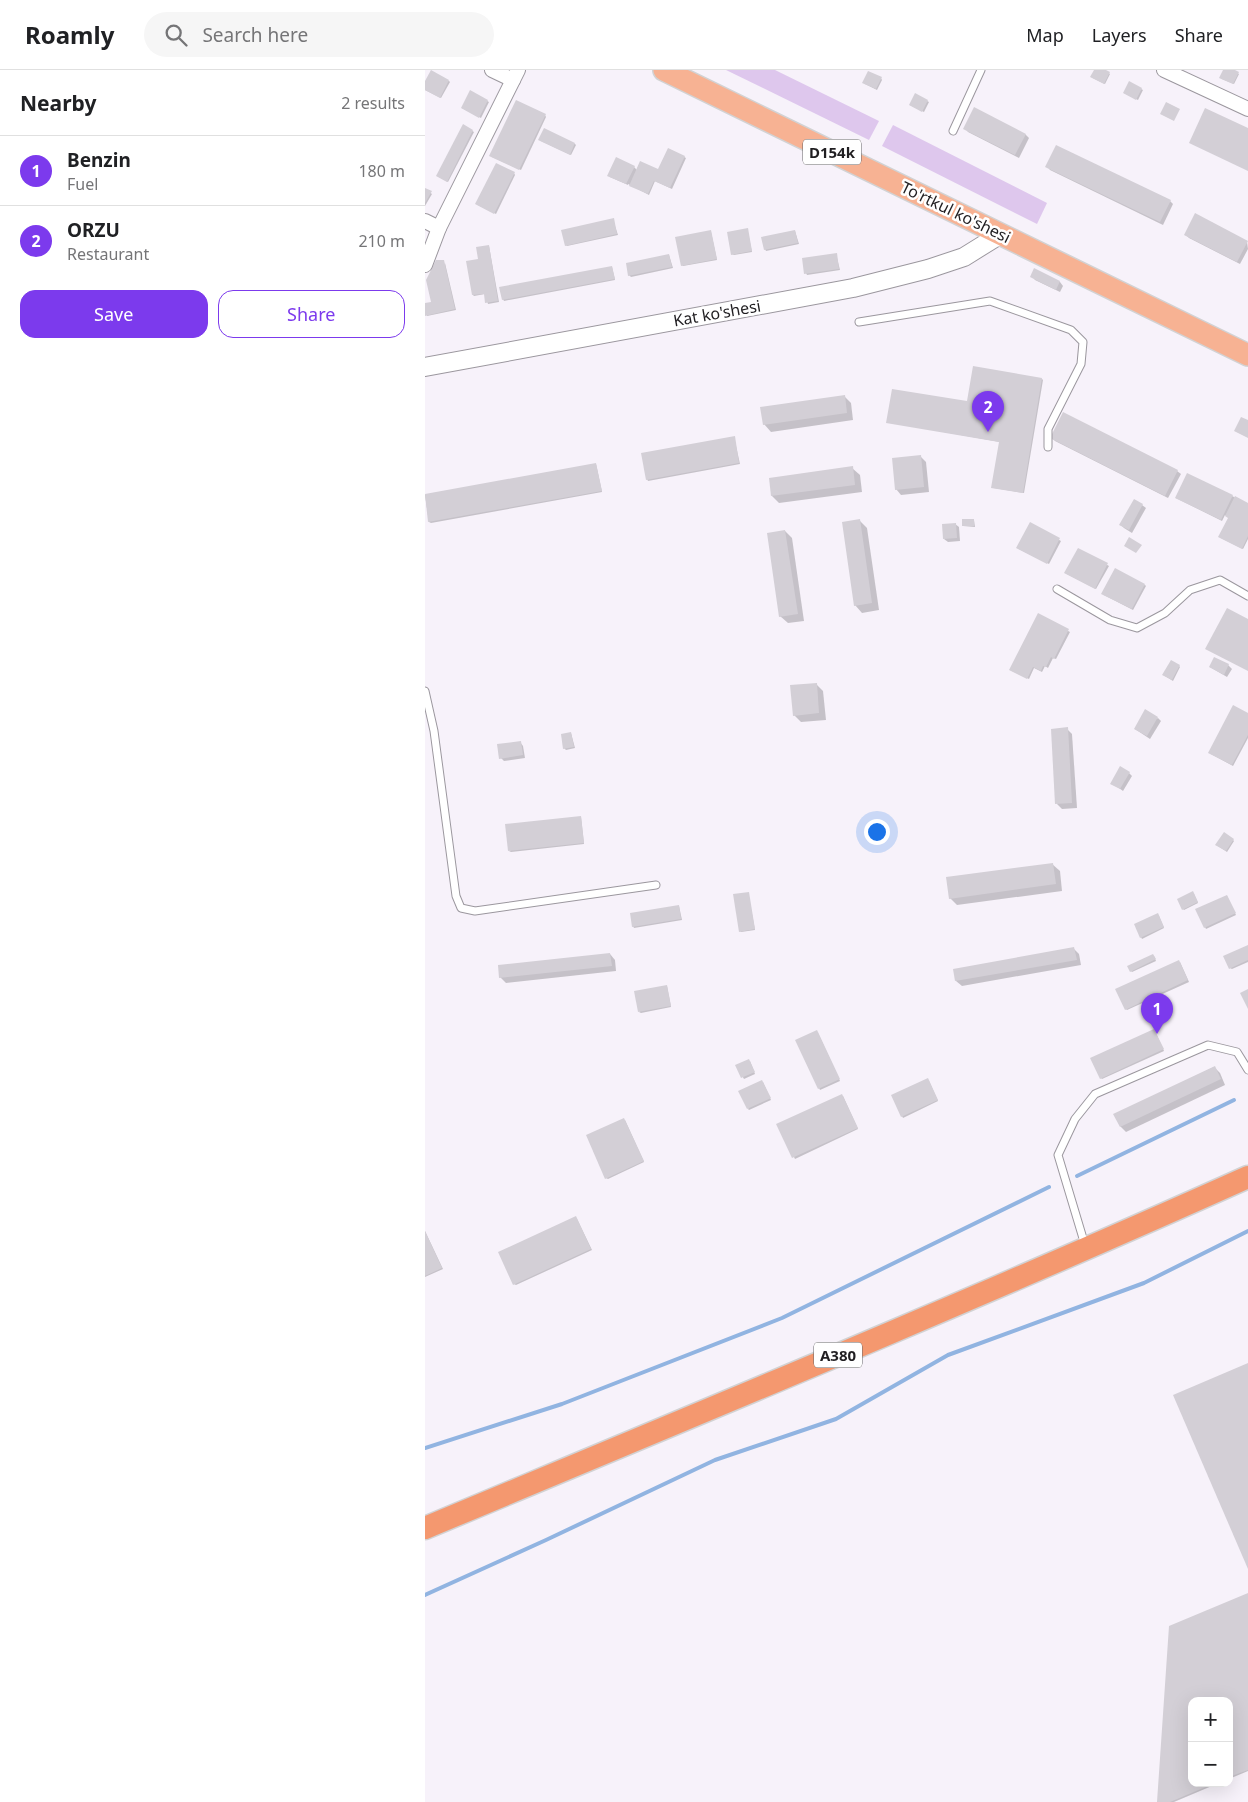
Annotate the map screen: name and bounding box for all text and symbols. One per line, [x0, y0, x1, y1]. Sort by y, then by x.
search box [144, 12, 494, 57]
text: Roamly [25, 18, 114, 51]
icon: search [162, 21, 190, 49]
text: Search here [202, 22, 308, 48]
text: Map [1026, 23, 1064, 47]
text: Layers [1092, 23, 1147, 47]
text: Share [1175, 23, 1223, 47]
text: Nearby [20, 89, 96, 117]
text: 2 results [341, 92, 405, 114]
road number: D154k [803, 140, 861, 164]
text: Benzin [67, 147, 131, 173]
text: 1 [31, 160, 41, 182]
text: 180 m [358, 160, 405, 182]
text: Fuel [67, 173, 98, 195]
street label: To'rtkul ko'shesi [898, 176, 1014, 248]
text: ORZU [67, 217, 120, 243]
text: 2 [31, 230, 41, 252]
text: 210 m [358, 230, 405, 252]
text: Restaurant [67, 243, 149, 265]
button: Save [20, 290, 208, 338]
button: Share [218, 290, 405, 338]
street label: Kat ko'shesi [672, 294, 762, 332]
pin: 2 [972, 391, 1004, 432]
your location [864, 819, 890, 845]
pin: 1 [1141, 993, 1173, 1034]
road number: A380 [814, 1342, 862, 1368]
map controls [1188, 1697, 1233, 1787]
button: + [1188, 1697, 1233, 1742]
button: − [1188, 1742, 1233, 1787]

